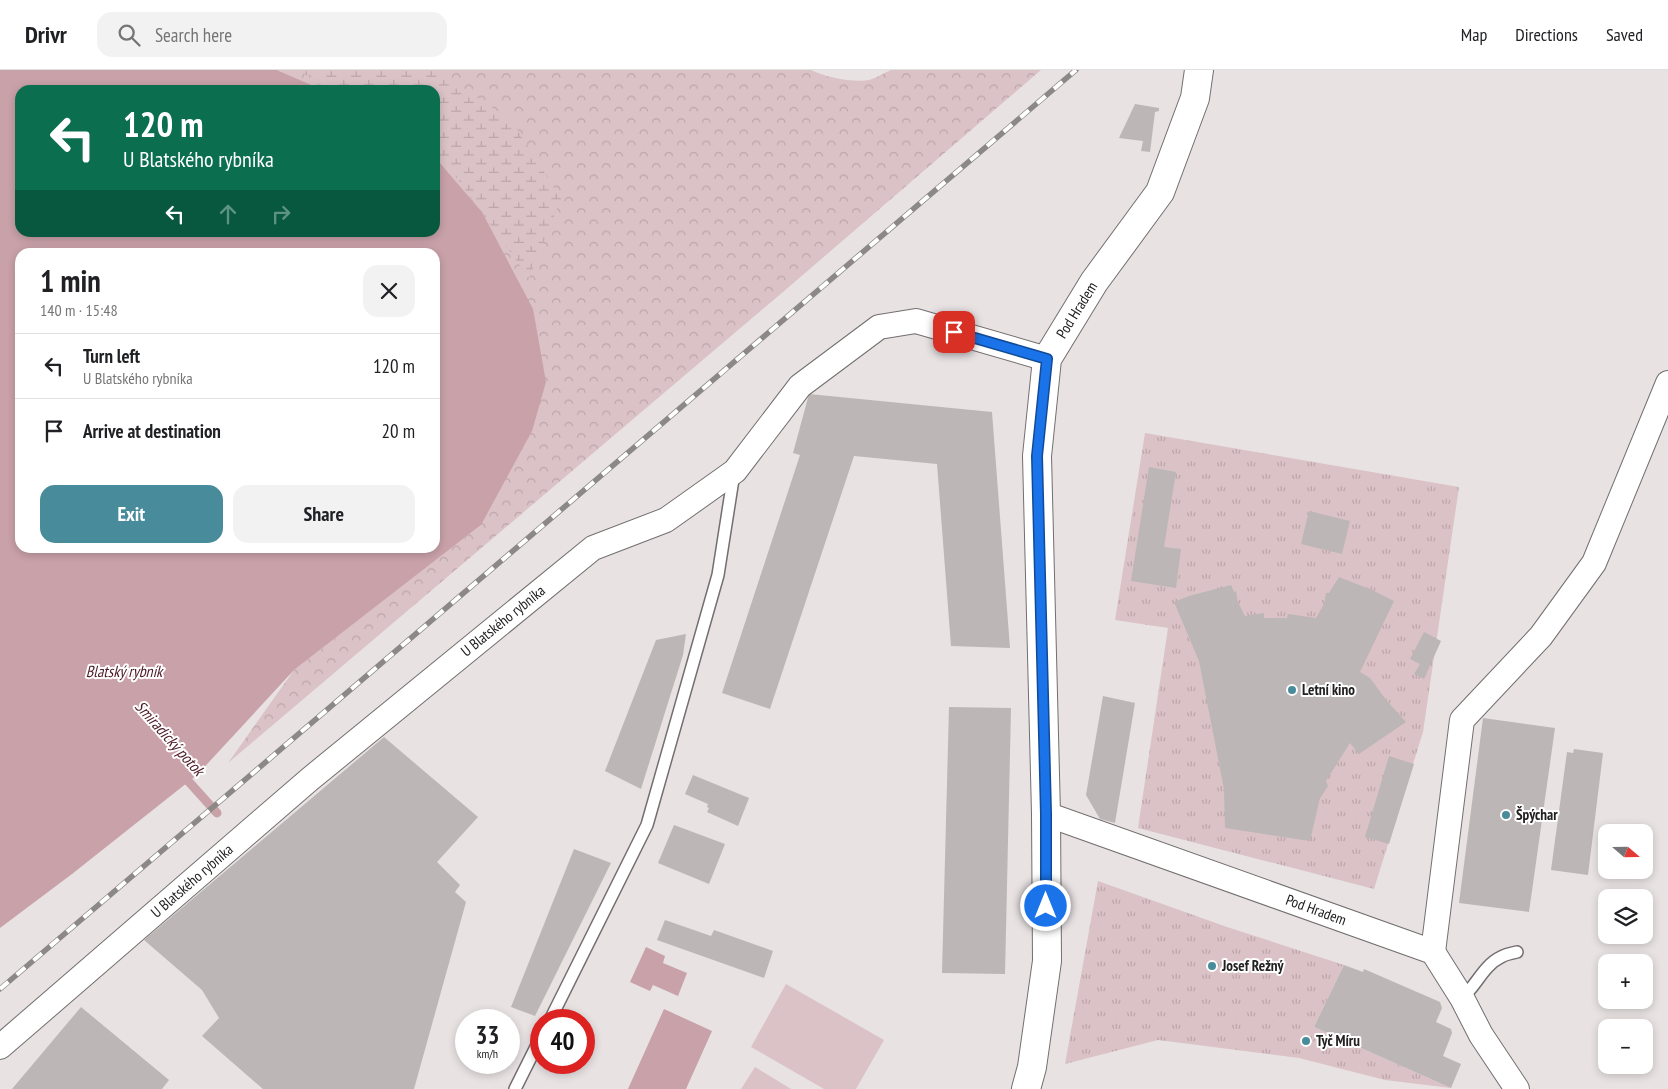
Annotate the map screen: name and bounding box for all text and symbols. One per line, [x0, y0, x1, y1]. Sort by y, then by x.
search box [97, 12, 447, 57]
text: Drivr [25, 19, 67, 50]
icon: search [115, 21, 143, 49]
text: Search here [155, 23, 232, 47]
text: Map [1461, 23, 1487, 46]
text: Directions [1515, 23, 1578, 46]
text: Saved [1606, 23, 1643, 46]
text: 120 m [123, 101, 204, 147]
icon: left [40, 105, 105, 170]
text: U Blatského rybníka [123, 145, 274, 173]
icon: left [161, 200, 189, 228]
icon: ahead [214, 200, 242, 228]
icon: right [267, 200, 295, 228]
text: 1 min [40, 261, 101, 300]
button: close [363, 265, 415, 317]
street label: Pod Hradem [1052, 278, 1101, 342]
text: 140 m · 15:48 [40, 300, 118, 320]
pin [933, 311, 975, 353]
icon: arrive [940, 318, 968, 346]
text: Turn left [83, 344, 140, 368]
icon: left [40, 352, 68, 380]
text: 120 m [373, 354, 415, 378]
text: U Blatského rybníka [83, 368, 193, 388]
icon: arrive [40, 417, 68, 445]
text: Arrive at destination [83, 419, 221, 443]
text: 20 m [382, 419, 415, 443]
button: Exit [40, 485, 223, 543]
button: Share [233, 485, 415, 543]
street label: U Blatského rybníka [457, 581, 549, 660]
water label: Blatský rybník [86, 661, 164, 681]
place label: Letní kino [1302, 680, 1355, 699]
marker: Letní kino [1286, 684, 1298, 696]
water label: Smiradický potok [131, 696, 210, 781]
place label: Špýchar [1516, 805, 1558, 824]
marker: Špýchar [1500, 809, 1512, 821]
north arrow [1598, 824, 1652, 879]
map controls [1598, 824, 1653, 1074]
street label: U Blatského rybníka [147, 840, 237, 922]
position arrow [1019, 879, 1071, 931]
button: layers [1598, 889, 1653, 944]
street label: Pod Hradem [1283, 890, 1349, 929]
button: + [1598, 954, 1653, 1009]
place label: Josef Režný [1221, 956, 1285, 975]
marker: Josef Režný [1206, 960, 1218, 972]
speed limit sign: 40 [530, 1009, 595, 1074]
text: 33 [476, 1019, 499, 1051]
button: − [1598, 1019, 1653, 1074]
place label: Tyč Míru [1316, 1031, 1360, 1050]
marker: Tyč Míru [1300, 1035, 1312, 1047]
text: km/h [477, 1046, 498, 1061]

